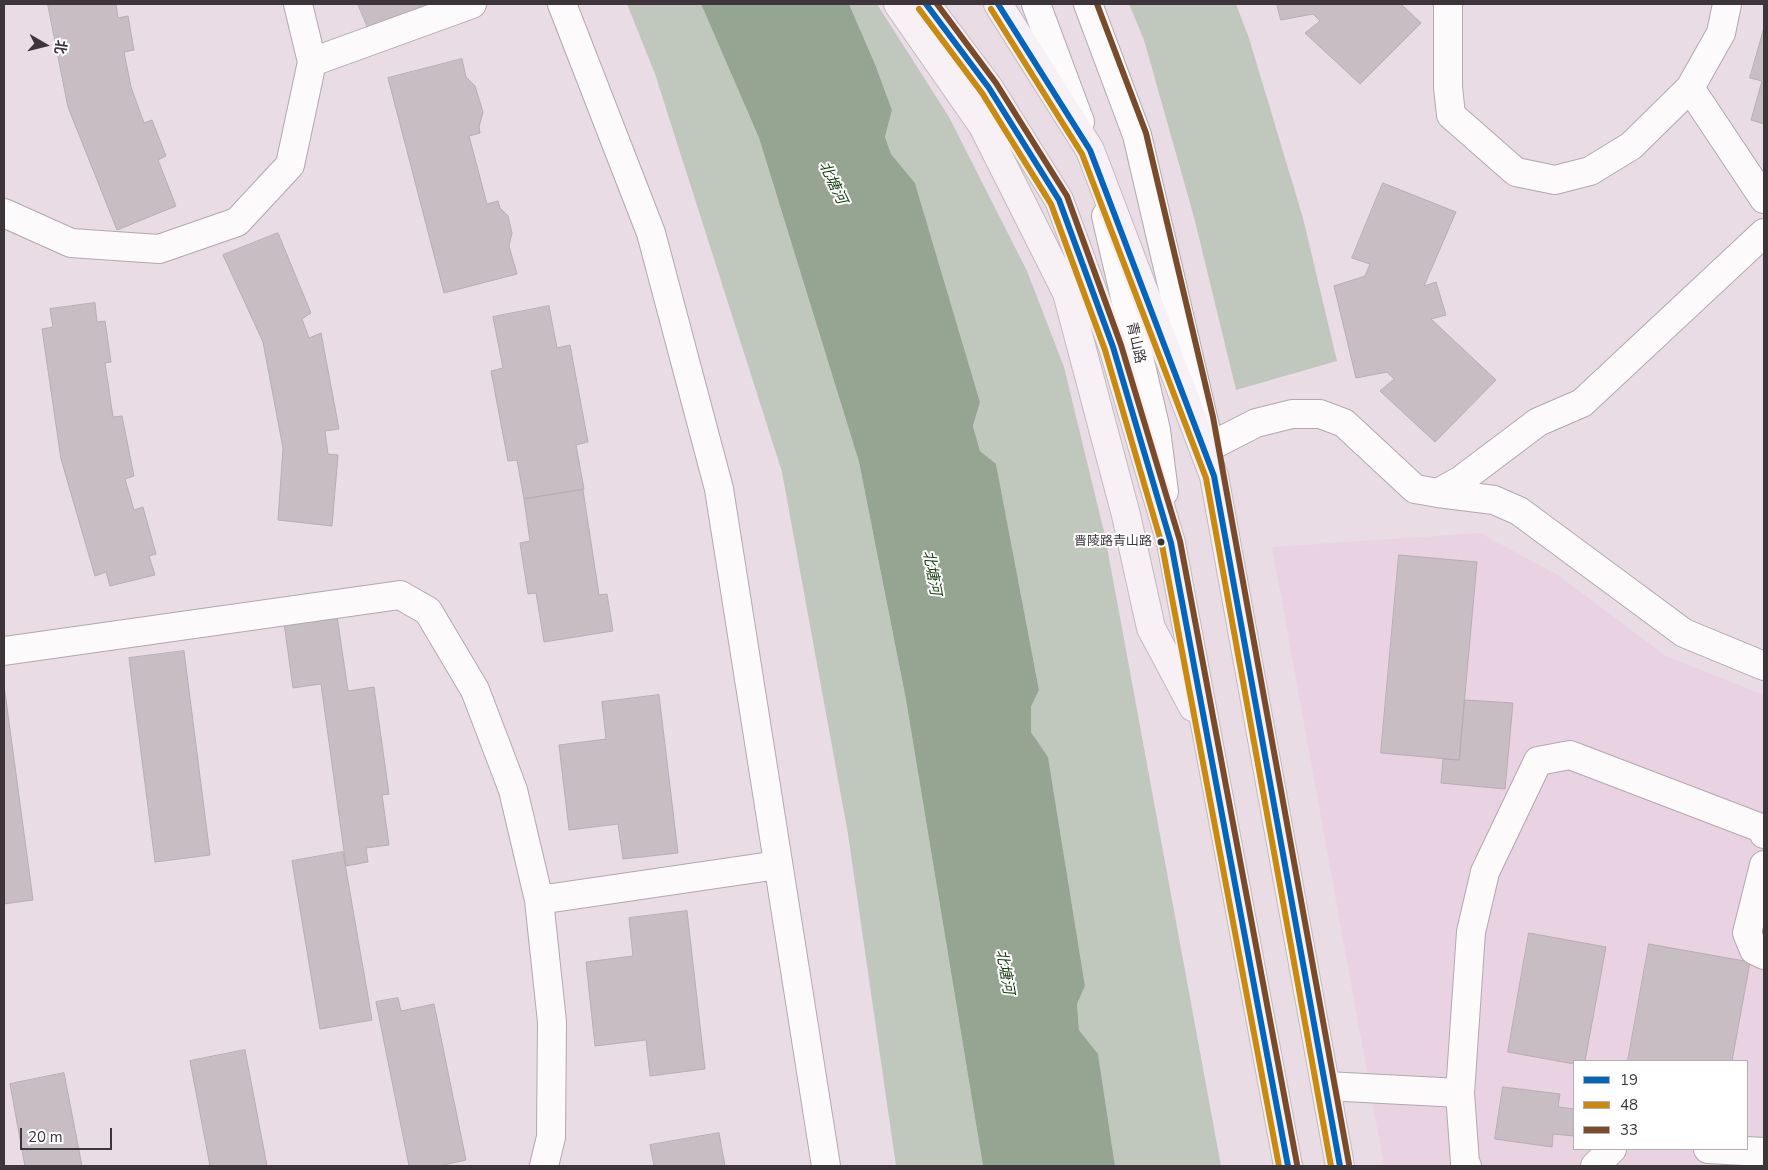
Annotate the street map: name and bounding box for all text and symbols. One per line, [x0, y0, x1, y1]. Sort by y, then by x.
north arrow [20, 20, 70, 70]
text: 北 [50, 39, 71, 55]
water label: 北塘河 [814, 159, 850, 207]
street label: 青山路 [1122, 321, 1148, 365]
place label: 晋陵路青山路 [1074, 534, 1152, 550]
marker: 晋陵路青山路 [1156, 537, 1166, 547]
water label: 北塘河 [918, 549, 944, 597]
water label: 北塘河 [991, 948, 1017, 996]
legend [1573, 1060, 1748, 1150]
text: 19 [1620, 1070, 1638, 1090]
text: 48 [1620, 1095, 1638, 1115]
scale bar [22, 1118, 115, 1150]
text: 33 [1620, 1120, 1638, 1140]
text: 20 m [28, 1127, 63, 1147]

